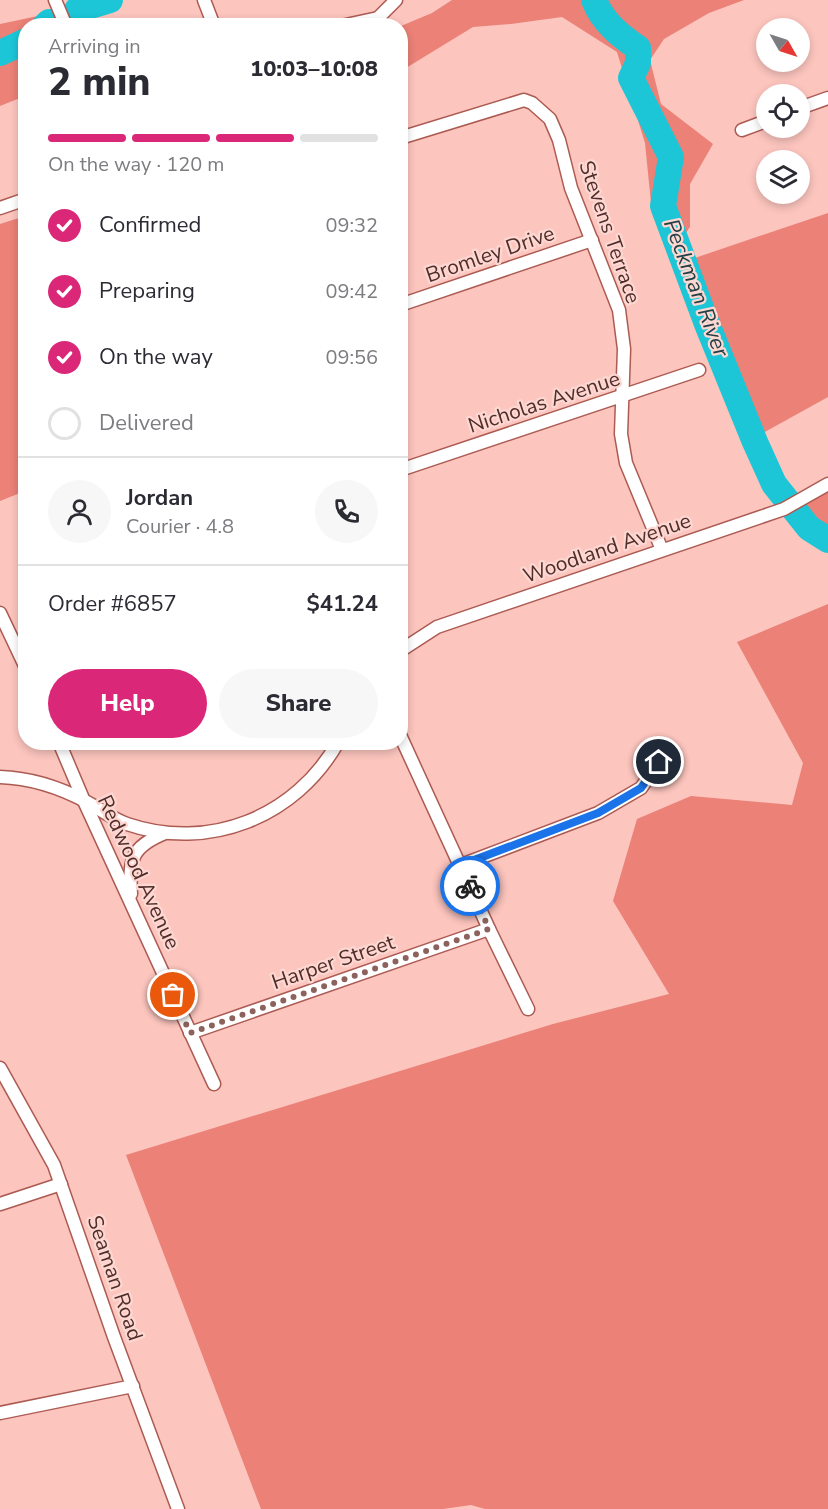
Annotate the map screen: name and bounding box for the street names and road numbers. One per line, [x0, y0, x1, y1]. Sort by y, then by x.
street label: Stevens Terrace [572, 157, 648, 307]
street label: Bromley Drive [422, 219, 558, 289]
street label: Nicholas Avenue [465, 364, 623, 440]
street label: Woodland Avenue [519, 506, 695, 590]
street label: Redwood Avenue [91, 790, 187, 954]
street label: Harper Street [268, 928, 399, 996]
street label: Seaman Road [81, 1212, 149, 1344]

